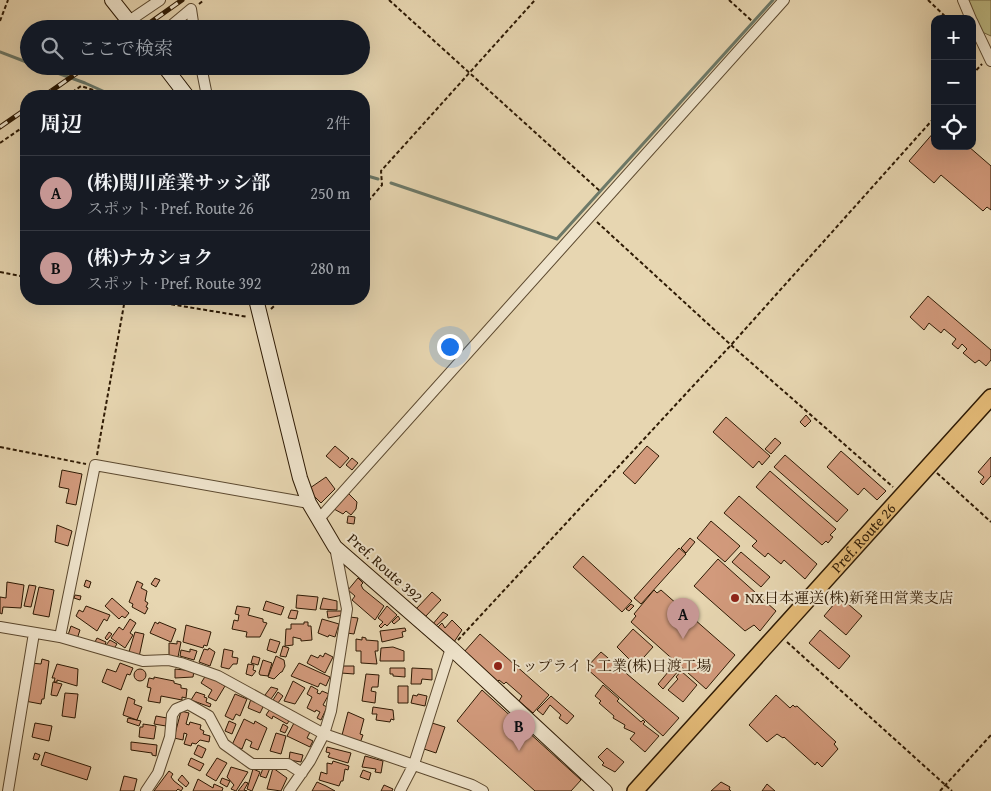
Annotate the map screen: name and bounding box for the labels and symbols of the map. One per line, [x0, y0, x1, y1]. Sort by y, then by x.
your location [437, 334, 463, 360]
street label: Pref. Route 26 [826, 498, 900, 577]
street label: Pref. Route 392 [343, 528, 427, 607]
place label: NX日本運送(株)新発田営業支店 [745, 587, 954, 608]
marker: NX日本運送(株)新発田営業支店 [729, 592, 741, 604]
pin: A [667, 598, 699, 639]
place label: トップライト工業(株)日渡工場 [508, 655, 712, 676]
marker: トップライト工業(株)日渡工場 [492, 660, 504, 672]
pin: B [503, 710, 535, 751]

